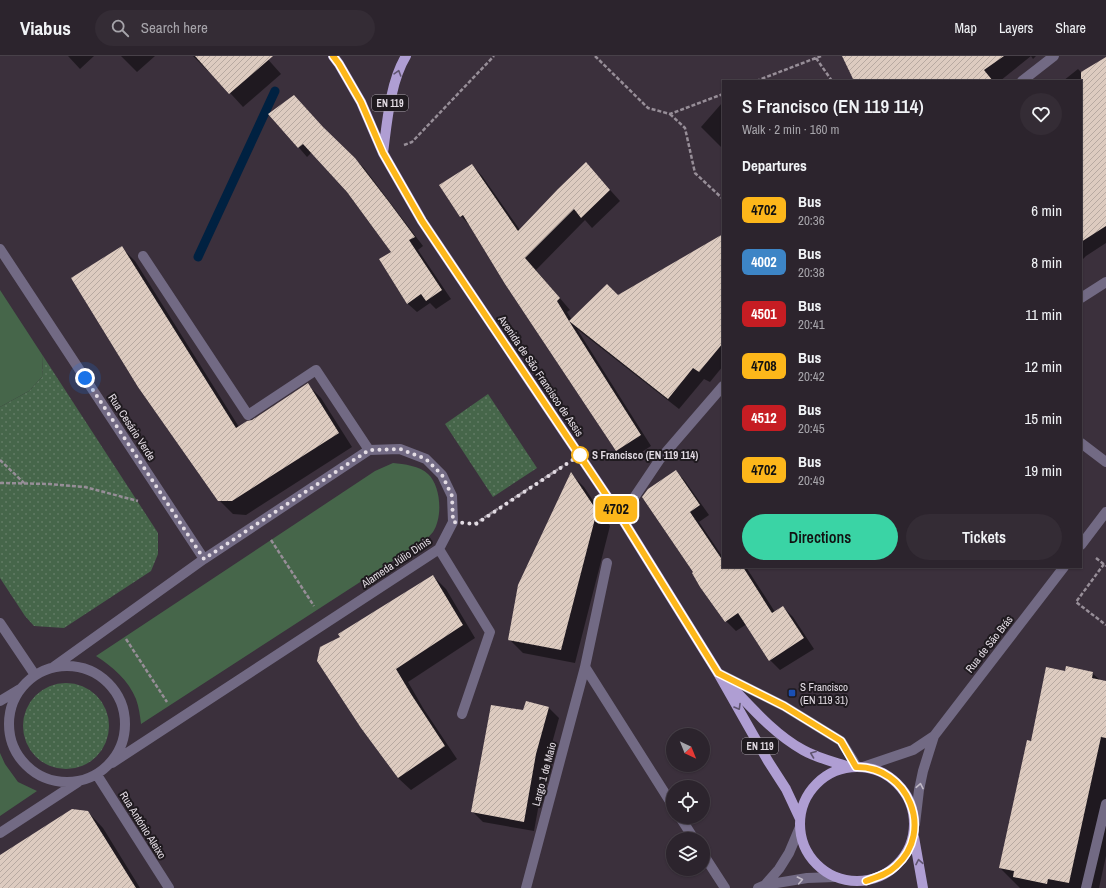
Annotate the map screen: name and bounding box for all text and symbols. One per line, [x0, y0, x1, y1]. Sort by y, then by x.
search box [95, 10, 375, 46]
text: Viabus [20, 15, 71, 41]
icon: search [109, 17, 131, 39]
text: Search here [141, 17, 208, 38]
text: Map [955, 19, 977, 37]
text: Layers [999, 19, 1033, 37]
text: Share [1055, 19, 1086, 37]
one-way arrow [393, 70, 402, 77]
text: S Francisco (EN 119 114) [742, 93, 924, 119]
button: heart [1020, 93, 1062, 135]
road number: EN 119 [372, 95, 408, 111]
text: Walk · 2 min · 160 m [742, 121, 839, 138]
text: Departures [742, 155, 807, 176]
text: Bus [798, 191, 821, 212]
text: 6 min [1031, 200, 1062, 221]
text: 4702 [751, 201, 777, 219]
text: 20:36 [798, 212, 825, 229]
text: Bus [798, 243, 821, 264]
text: 8 min [1031, 252, 1062, 273]
text: 4002 [751, 253, 777, 271]
text: 20:38 [798, 264, 825, 281]
text: Bus [798, 295, 821, 316]
text: 11 min [1025, 304, 1062, 325]
text: 4501 [751, 305, 777, 323]
street label: Avenida de São Francisco de Assis [495, 312, 587, 439]
text: 20:41 [798, 316, 825, 333]
text: Bus [798, 347, 821, 368]
text: 12 min [1024, 356, 1062, 377]
text: 4708 [751, 357, 777, 375]
your location [75, 368, 95, 388]
text: 20:42 [798, 368, 825, 385]
street label: Rua Cesário Verde [105, 391, 159, 463]
text: Bus [798, 399, 821, 420]
text: 15 min [1024, 408, 1062, 429]
text: 4512 [751, 409, 777, 427]
text: 20:45 [798, 420, 825, 437]
marker: S Francisco (EN 119 114) [571, 446, 589, 464]
place label: S Francisco (EN 119 114) [592, 448, 698, 462]
text: Bus [798, 451, 821, 472]
text: 19 min [1024, 460, 1062, 481]
text: 4702 [751, 461, 777, 479]
text: 20:49 [798, 472, 825, 489]
line badge: 4702 [588, 496, 644, 522]
text: 4702 [603, 500, 629, 518]
button: Directions [742, 514, 898, 560]
button: Tickets [906, 514, 1062, 560]
street label: Alameda Júlio Dinis [358, 533, 434, 591]
street label: Rua de São Brás [962, 612, 1016, 675]
place label: S Francisco (EN 119 31) [800, 680, 848, 707]
marker: S Francisco (EN 119 31) [787, 688, 797, 698]
one-way arrow [733, 703, 740, 710]
north arrow [666, 728, 710, 772]
map controls [666, 728, 710, 876]
road number: EN 119 [742, 738, 778, 754]
street label: Largo 1 de Maio [529, 740, 559, 808]
one-way arrow [809, 751, 816, 759]
button: locate [666, 780, 710, 824]
one-way arrow [916, 782, 924, 789]
street label: Rua António Aleixo [117, 789, 169, 861]
button: layers [666, 832, 710, 876]
one-way arrow [915, 859, 923, 866]
one-way arrow [797, 876, 803, 884]

